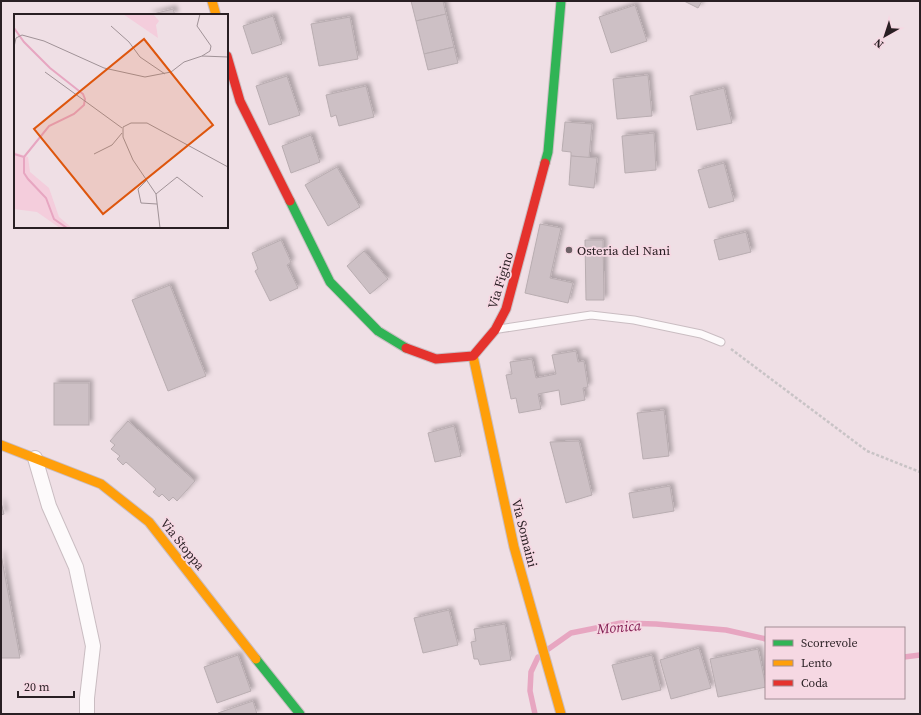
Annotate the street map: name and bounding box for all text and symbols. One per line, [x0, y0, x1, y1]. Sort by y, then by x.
inset map [14, 14, 228, 228]
north arrow [865, 16, 905, 56]
text: N [871, 35, 887, 52]
place label: Osteria del Nani [577, 242, 670, 259]
marker: Osteria del Nani [564, 245, 574, 255]
street label: Via Figino [484, 250, 517, 311]
street label: Via Somaini [508, 497, 541, 569]
street label: Via Stoppa [157, 515, 209, 574]
water label: Monica [595, 615, 643, 639]
legend [765, 627, 905, 699]
text: Scorrevole [801, 635, 858, 651]
text: Lento [801, 655, 832, 671]
scale bar [18, 673, 74, 699]
text: Coda [801, 675, 829, 691]
text: 20 m [24, 679, 50, 695]

